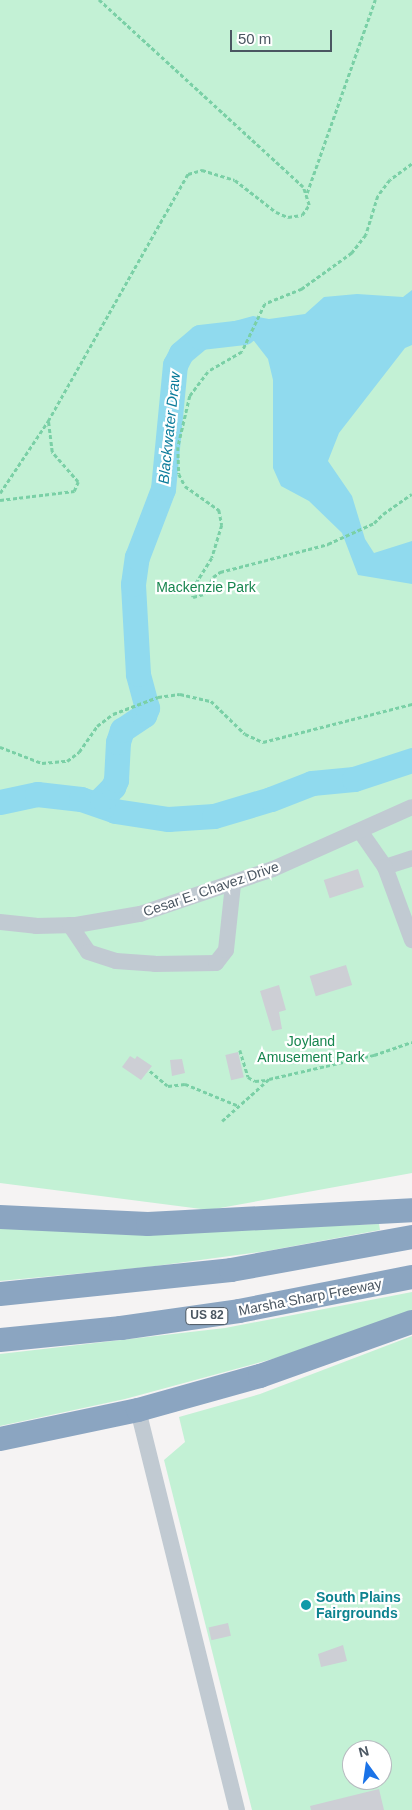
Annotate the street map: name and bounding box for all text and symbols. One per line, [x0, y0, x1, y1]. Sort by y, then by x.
scale bar [232, 20, 334, 52]
text: 50 m [238, 30, 271, 47]
water label: Blackwater Draw [154, 371, 184, 485]
park label: Mackenzie Park [156, 579, 256, 595]
street label: Cesar E. Chavez Drive [141, 858, 281, 920]
park label: Joyland Amusement Park [257, 1033, 365, 1066]
street label: Marsha Sharp Freeway [237, 1275, 383, 1319]
road number: US 82 [184, 1306, 230, 1325]
place label: South Plains Fairgrounds [316, 1589, 401, 1621]
marker: South Plains Fairgrounds [300, 1599, 312, 1611]
north arrow [342, 1740, 392, 1790]
text: N [357, 1742, 370, 1760]

